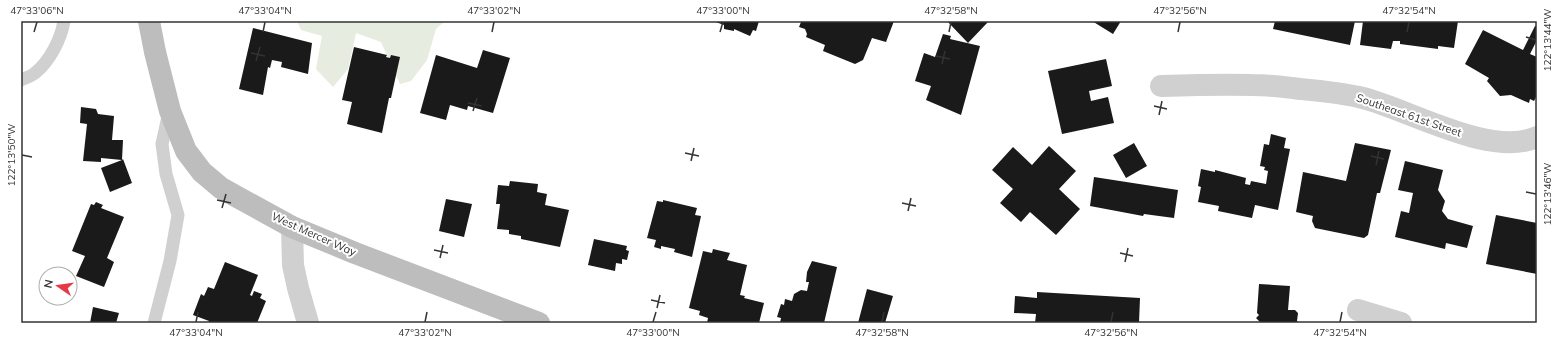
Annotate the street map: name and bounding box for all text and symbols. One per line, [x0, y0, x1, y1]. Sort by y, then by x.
text: 47°33'06"N [10, 4, 64, 17]
text: 47°33'04"N [238, 4, 292, 17]
text: 47°33'02"N [467, 4, 521, 17]
text: 47°33'00"N [696, 4, 750, 17]
text: 47°32'58"N [924, 4, 978, 17]
text: 47°32'56"N [1153, 4, 1207, 17]
text: 47°32'54"N [1382, 4, 1436, 17]
text: 122°13'44"W [1541, 9, 1554, 71]
street label: Southeast 61st Street [1355, 90, 1464, 140]
text: 122°13'50"W [5, 124, 18, 186]
text: 122°13'46"W [1541, 163, 1554, 225]
street label: West Mercer Way [269, 209, 359, 259]
north arrow [38, 266, 78, 306]
text: N [41, 278, 56, 289]
text: 47°33'04"N [169, 326, 223, 339]
text: 47°33'02"N [398, 326, 452, 339]
text: 47°33'00"N [626, 326, 680, 339]
text: 47°32'58"N [855, 326, 909, 339]
text: 47°32'56"N [1084, 326, 1138, 339]
text: 47°32'54"N [1313, 326, 1367, 339]

